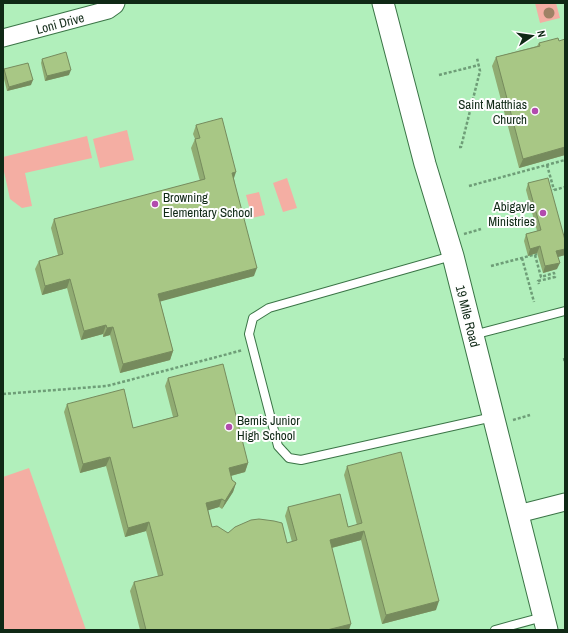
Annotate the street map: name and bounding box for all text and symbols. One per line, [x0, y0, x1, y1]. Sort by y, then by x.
street label: Loni Drive [34, 9, 86, 38]
north arrow [512, 16, 552, 56]
text: N [534, 29, 549, 38]
place label: Saint Matthias Church [458, 96, 527, 128]
marker: Saint Matthias Church [530, 106, 540, 116]
place label: Browning Elementary School [163, 189, 252, 221]
place label: Abigayle Ministries [488, 198, 535, 230]
marker: Browning Elementary School [150, 199, 160, 209]
marker: Abigayle Ministries [538, 208, 548, 218]
street label: 19 Mile Road [452, 283, 483, 349]
place label: Bemis Junior High School [237, 412, 300, 444]
marker: Bemis Junior High School [224, 422, 234, 432]

